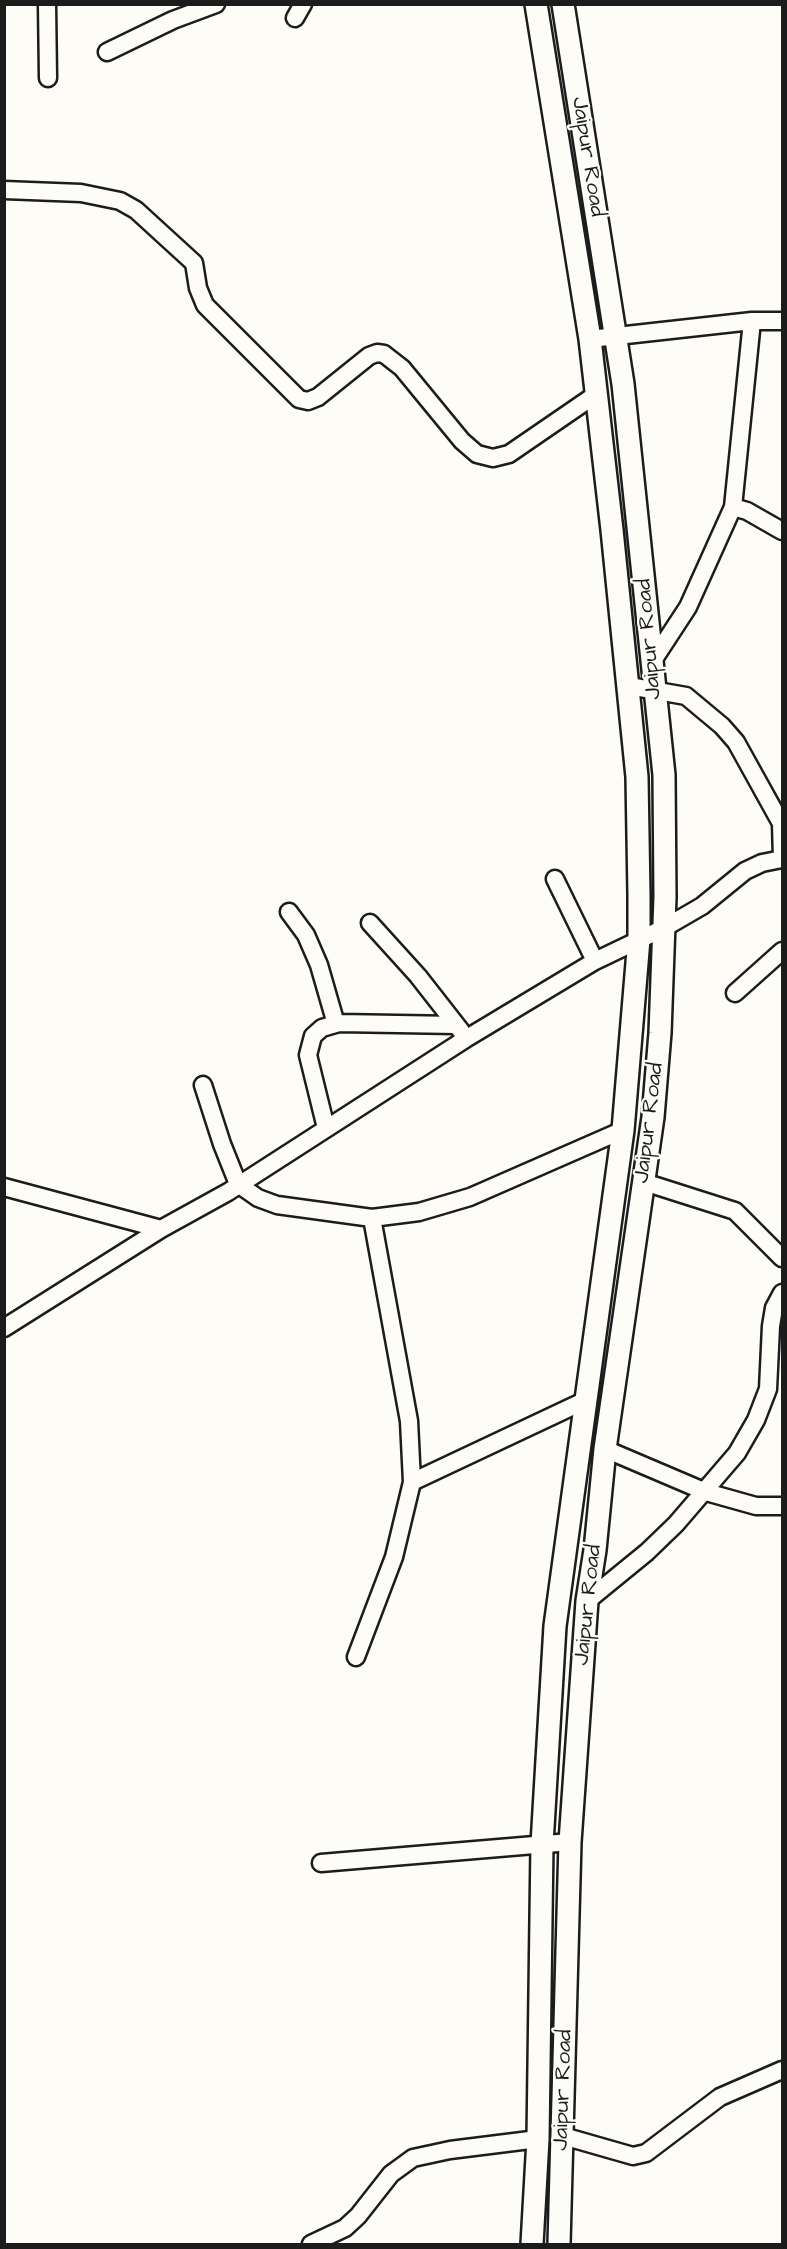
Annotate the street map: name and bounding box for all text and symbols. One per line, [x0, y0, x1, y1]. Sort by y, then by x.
street label: Jaipur Road [564, 95, 610, 219]
street label: Jaipur Road [632, 578, 668, 700]
street label: Jaipur Road [630, 1061, 670, 1185]
street label: Jaipur Road [570, 1543, 608, 1667]
street label: Jaipur Road [549, 2029, 579, 2151]

